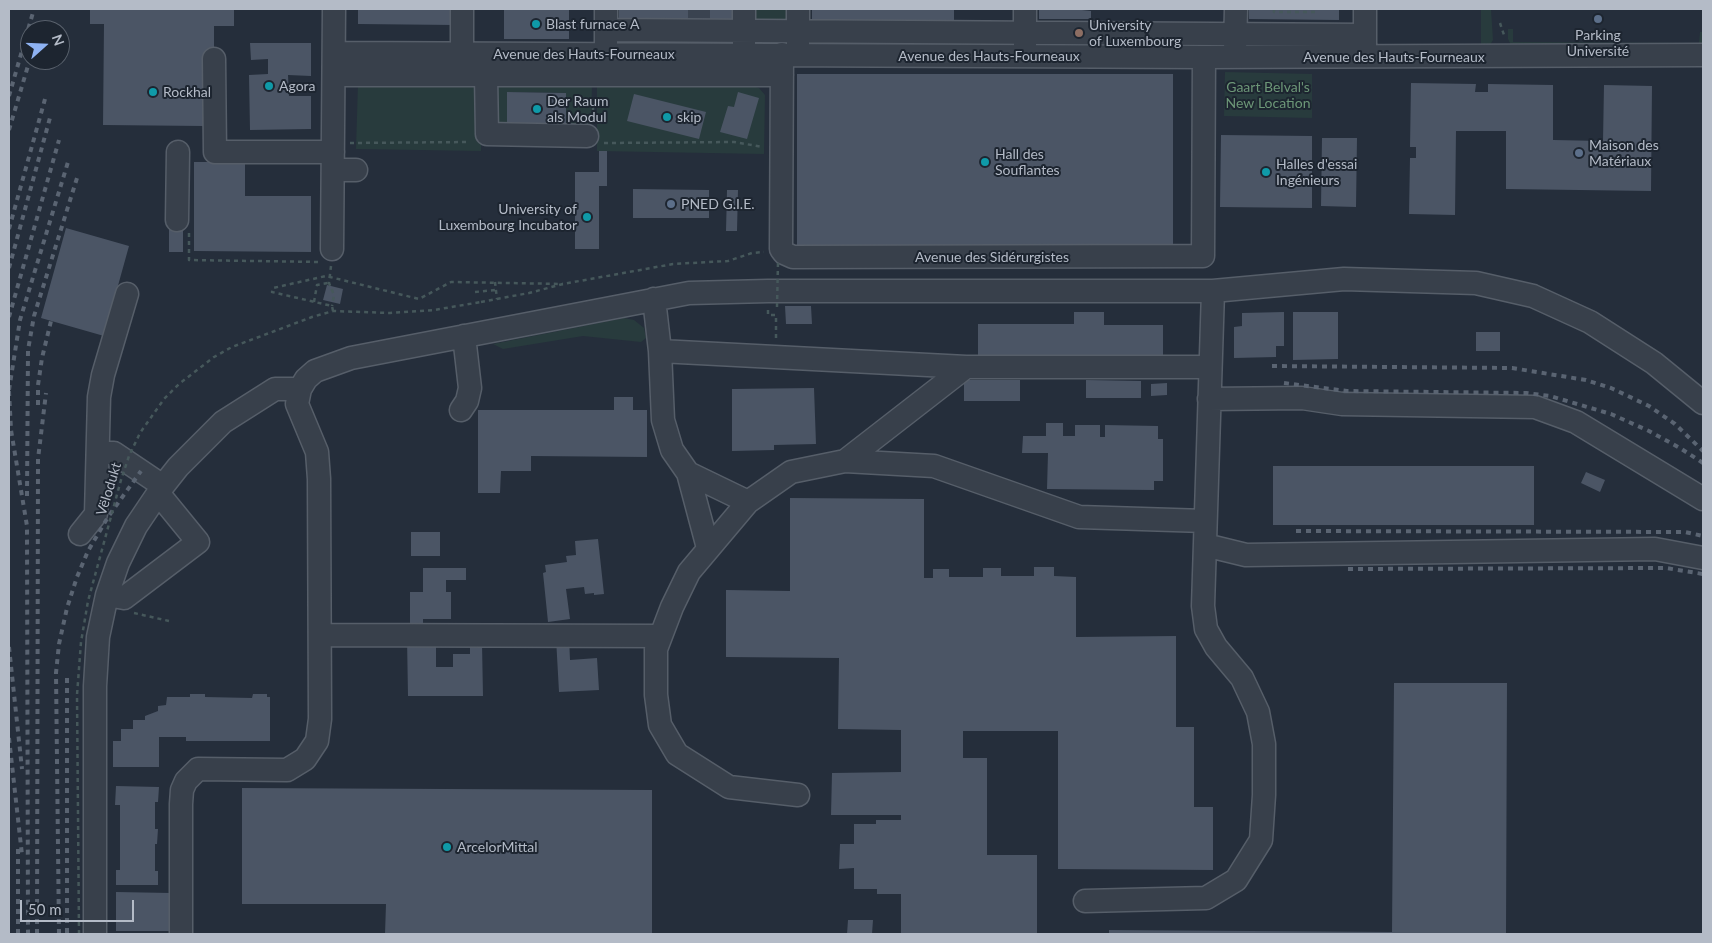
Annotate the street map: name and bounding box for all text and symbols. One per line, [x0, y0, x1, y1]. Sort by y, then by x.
marker: Parking Université [1592, 13, 1604, 25]
place label: Blast furnace A [546, 16, 639, 32]
place label: University of Luxembourg [1089, 17, 1181, 49]
marker: Blast furnace A [530, 18, 542, 30]
north arrow [20, 20, 70, 70]
marker: University of Luxembourg [1073, 27, 1085, 39]
place label: Parking Université [1567, 27, 1629, 59]
text: N [49, 32, 68, 48]
street label: Avenue des Hauts-Fourneaux [493, 46, 675, 62]
street label: Avenue des Hauts-Fourneaux [898, 48, 1080, 64]
street label: Avenue des Hauts-Fourneaux [1303, 49, 1485, 65]
place label: Agora [279, 78, 316, 94]
park label: Gaart Belval's New Location [1226, 79, 1310, 111]
marker: Agora [263, 80, 275, 92]
place label: Rockhal [163, 84, 211, 100]
marker: Rockhal [147, 86, 159, 98]
place label: Der Raum als Modul [547, 93, 609, 125]
marker: Der Raum als Modul [531, 103, 543, 115]
place label: skip [677, 109, 701, 125]
marker: skip [661, 111, 673, 123]
place label: Maison des Matériaux [1589, 137, 1659, 170]
place label: Hall des Souflantes [995, 146, 1060, 178]
marker: Maison des Matériaux [1573, 147, 1585, 159]
marker: Hall des Souflantes [979, 156, 991, 168]
place label: Halles d'essai Ingénieurs [1276, 156, 1357, 188]
marker: Halles d'essai Ingénieurs [1260, 166, 1272, 178]
place label: PNED G.I.E. [681, 196, 755, 212]
marker: PNED G.I.E. [665, 198, 677, 210]
place label: University of Luxembourg Incubator [439, 201, 577, 233]
marker: University of Luxembourg Incubator [581, 211, 593, 223]
street label: Avenue des Sidérurgistes [915, 249, 1069, 265]
street label: Vëlodukt [93, 460, 125, 518]
place label: ArcelorMittal [457, 839, 537, 855]
marker: ArcelorMittal [441, 841, 453, 853]
scale bar [22, 890, 136, 922]
text: 50 m [28, 900, 62, 918]

